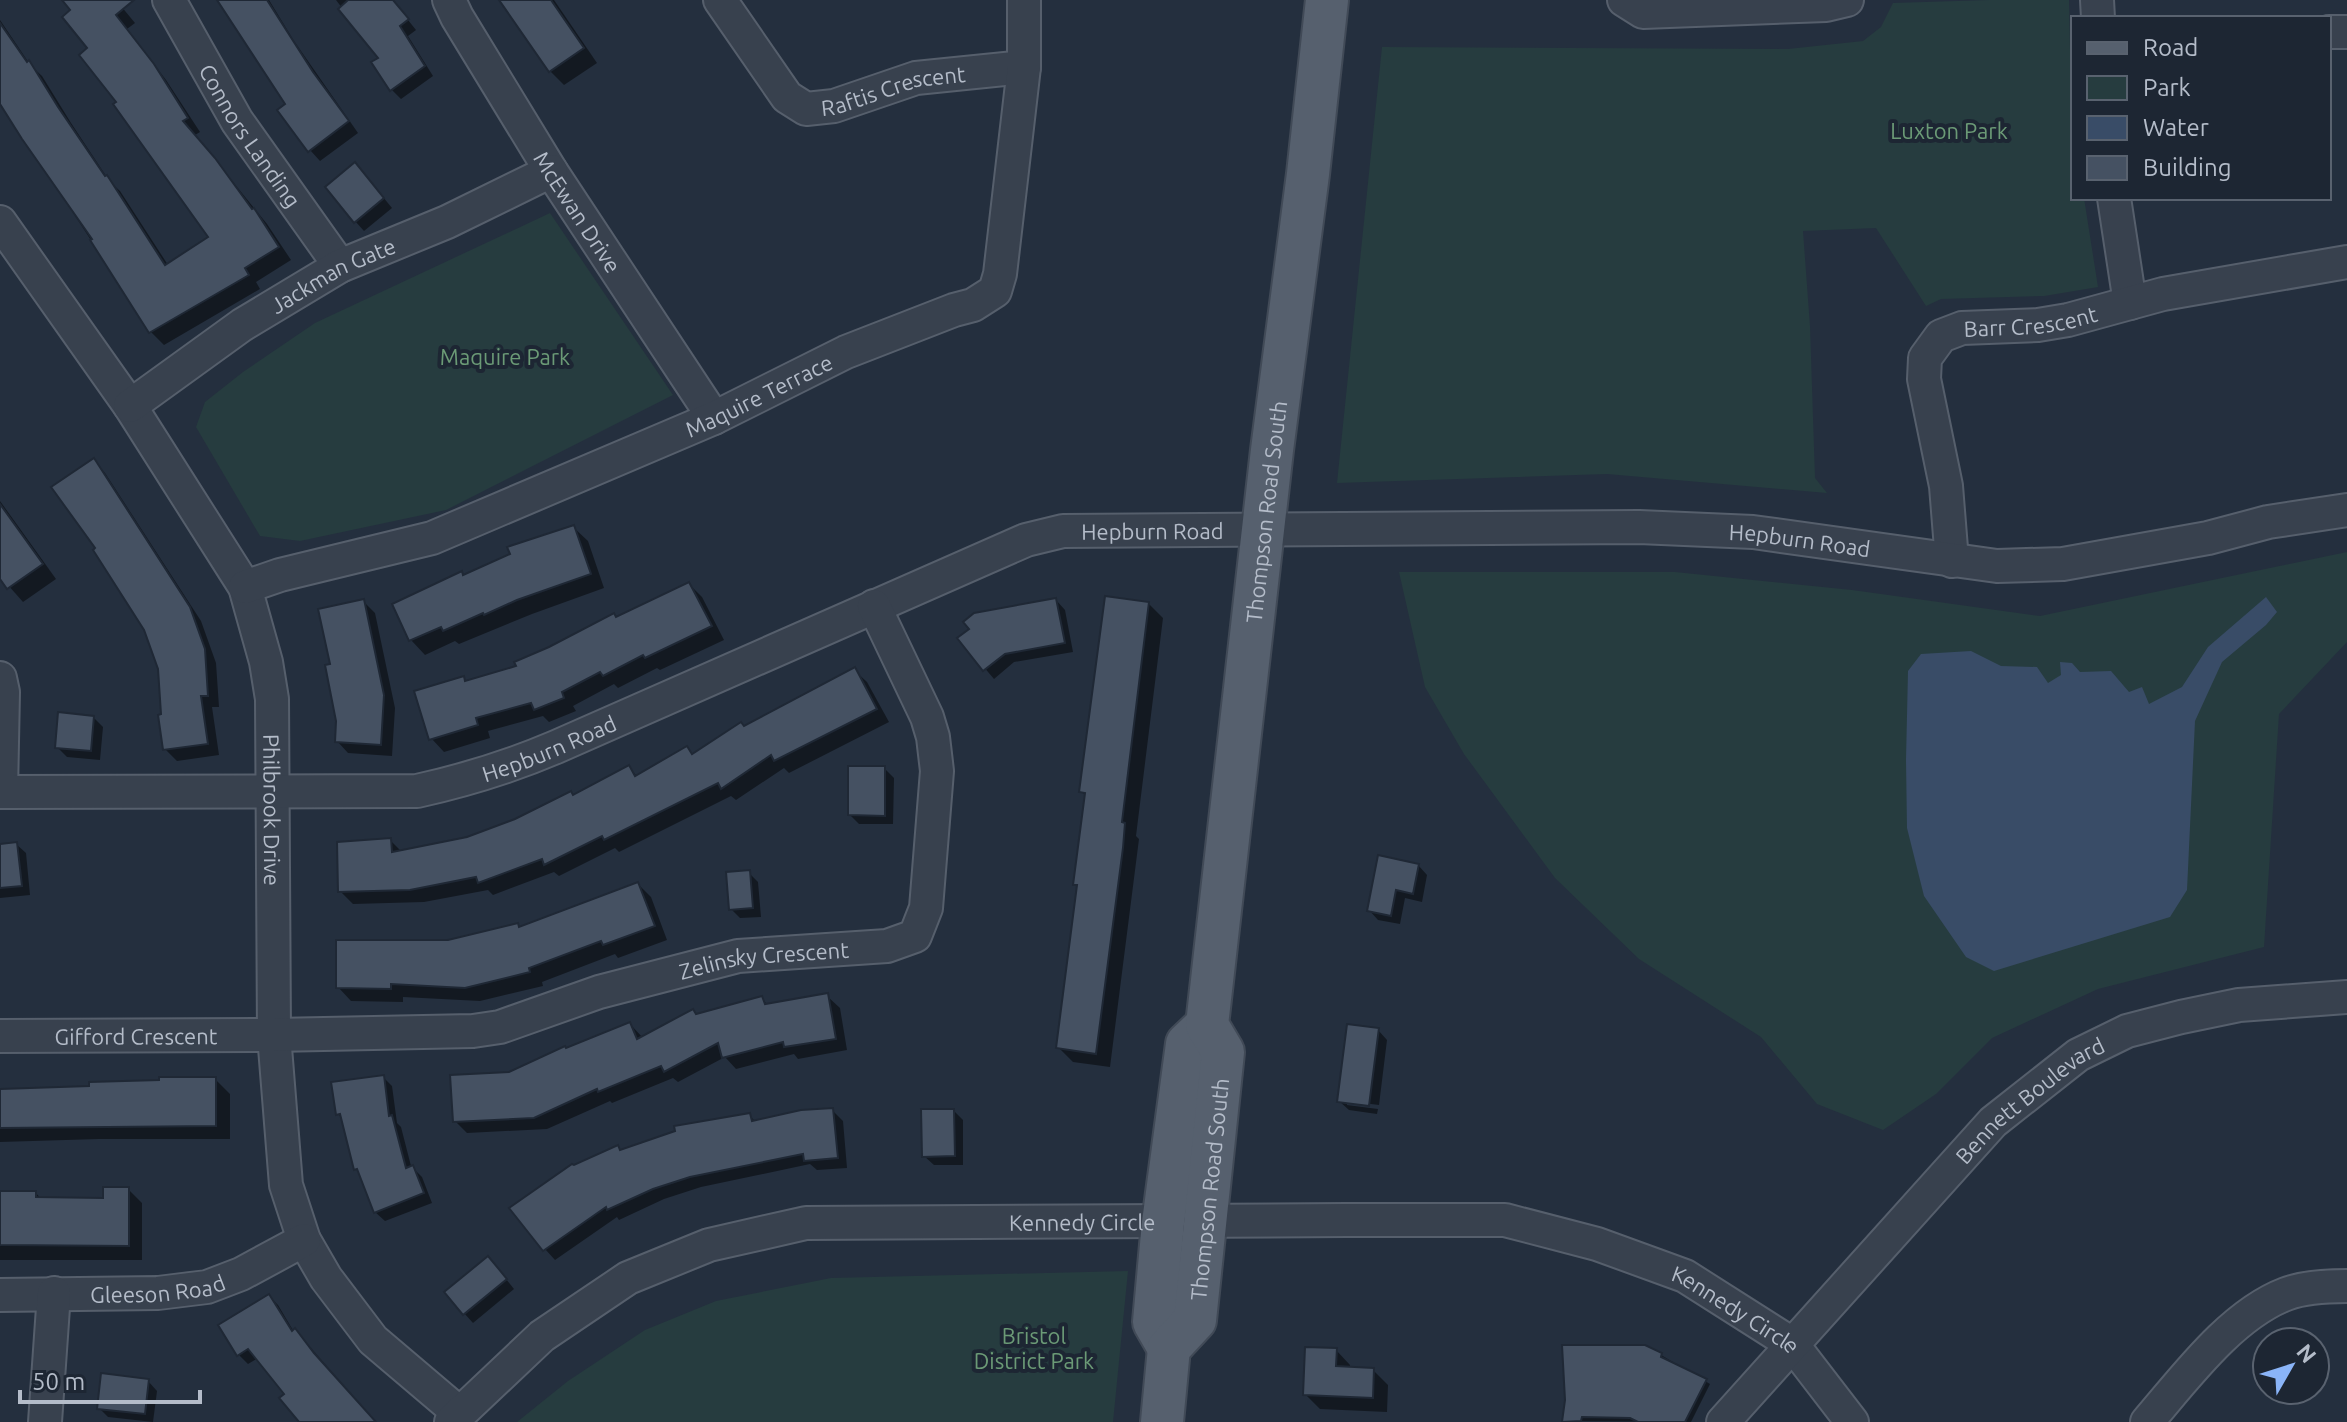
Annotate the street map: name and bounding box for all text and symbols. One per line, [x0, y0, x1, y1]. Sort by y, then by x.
legend [2071, 16, 2331, 200]
text: Road [2143, 34, 2198, 61]
street label: Connors Landing [195, 59, 306, 212]
street label: Raftis Crescent [820, 61, 967, 120]
text: Park [2143, 74, 2191, 101]
text: Water [2143, 114, 2209, 141]
park label: Luxton Park [1890, 118, 2008, 143]
street label: McEwan Drive [529, 147, 627, 277]
text: Building [2143, 154, 2231, 181]
street label: Jackman Gate [265, 232, 399, 318]
street label: Barr Crescent [1963, 300, 2100, 340]
park label: Maquire Park [440, 344, 570, 369]
street label: Maquire Terrace [681, 349, 836, 441]
street label: Thompson Road South [1240, 399, 1291, 624]
street label: Hepburn Road [1081, 517, 1224, 543]
street label: Hepburn Road [1728, 518, 1872, 561]
street label: Hepburn Road [479, 710, 620, 786]
street label: Philbrook Drive [260, 734, 286, 886]
street label: Zelinsky Crescent [676, 936, 850, 983]
street label: Gifford Crescent [54, 1023, 218, 1048]
street label: Bennett Boulevard [1950, 1032, 2108, 1168]
street label: Thompson Road South [1185, 1077, 1233, 1302]
street label: Kennedy Circle [1009, 1209, 1155, 1234]
street label: Kennedy Circle [1669, 1260, 1806, 1357]
street label: Gleeson Road [90, 1269, 229, 1306]
park label: Bristol District Park [974, 1323, 1094, 1373]
north arrow [2251, 1326, 2331, 1406]
text: N [2292, 1339, 2322, 1367]
scale bar [20, 1354, 200, 1404]
text: 50 m [32, 1368, 85, 1395]

